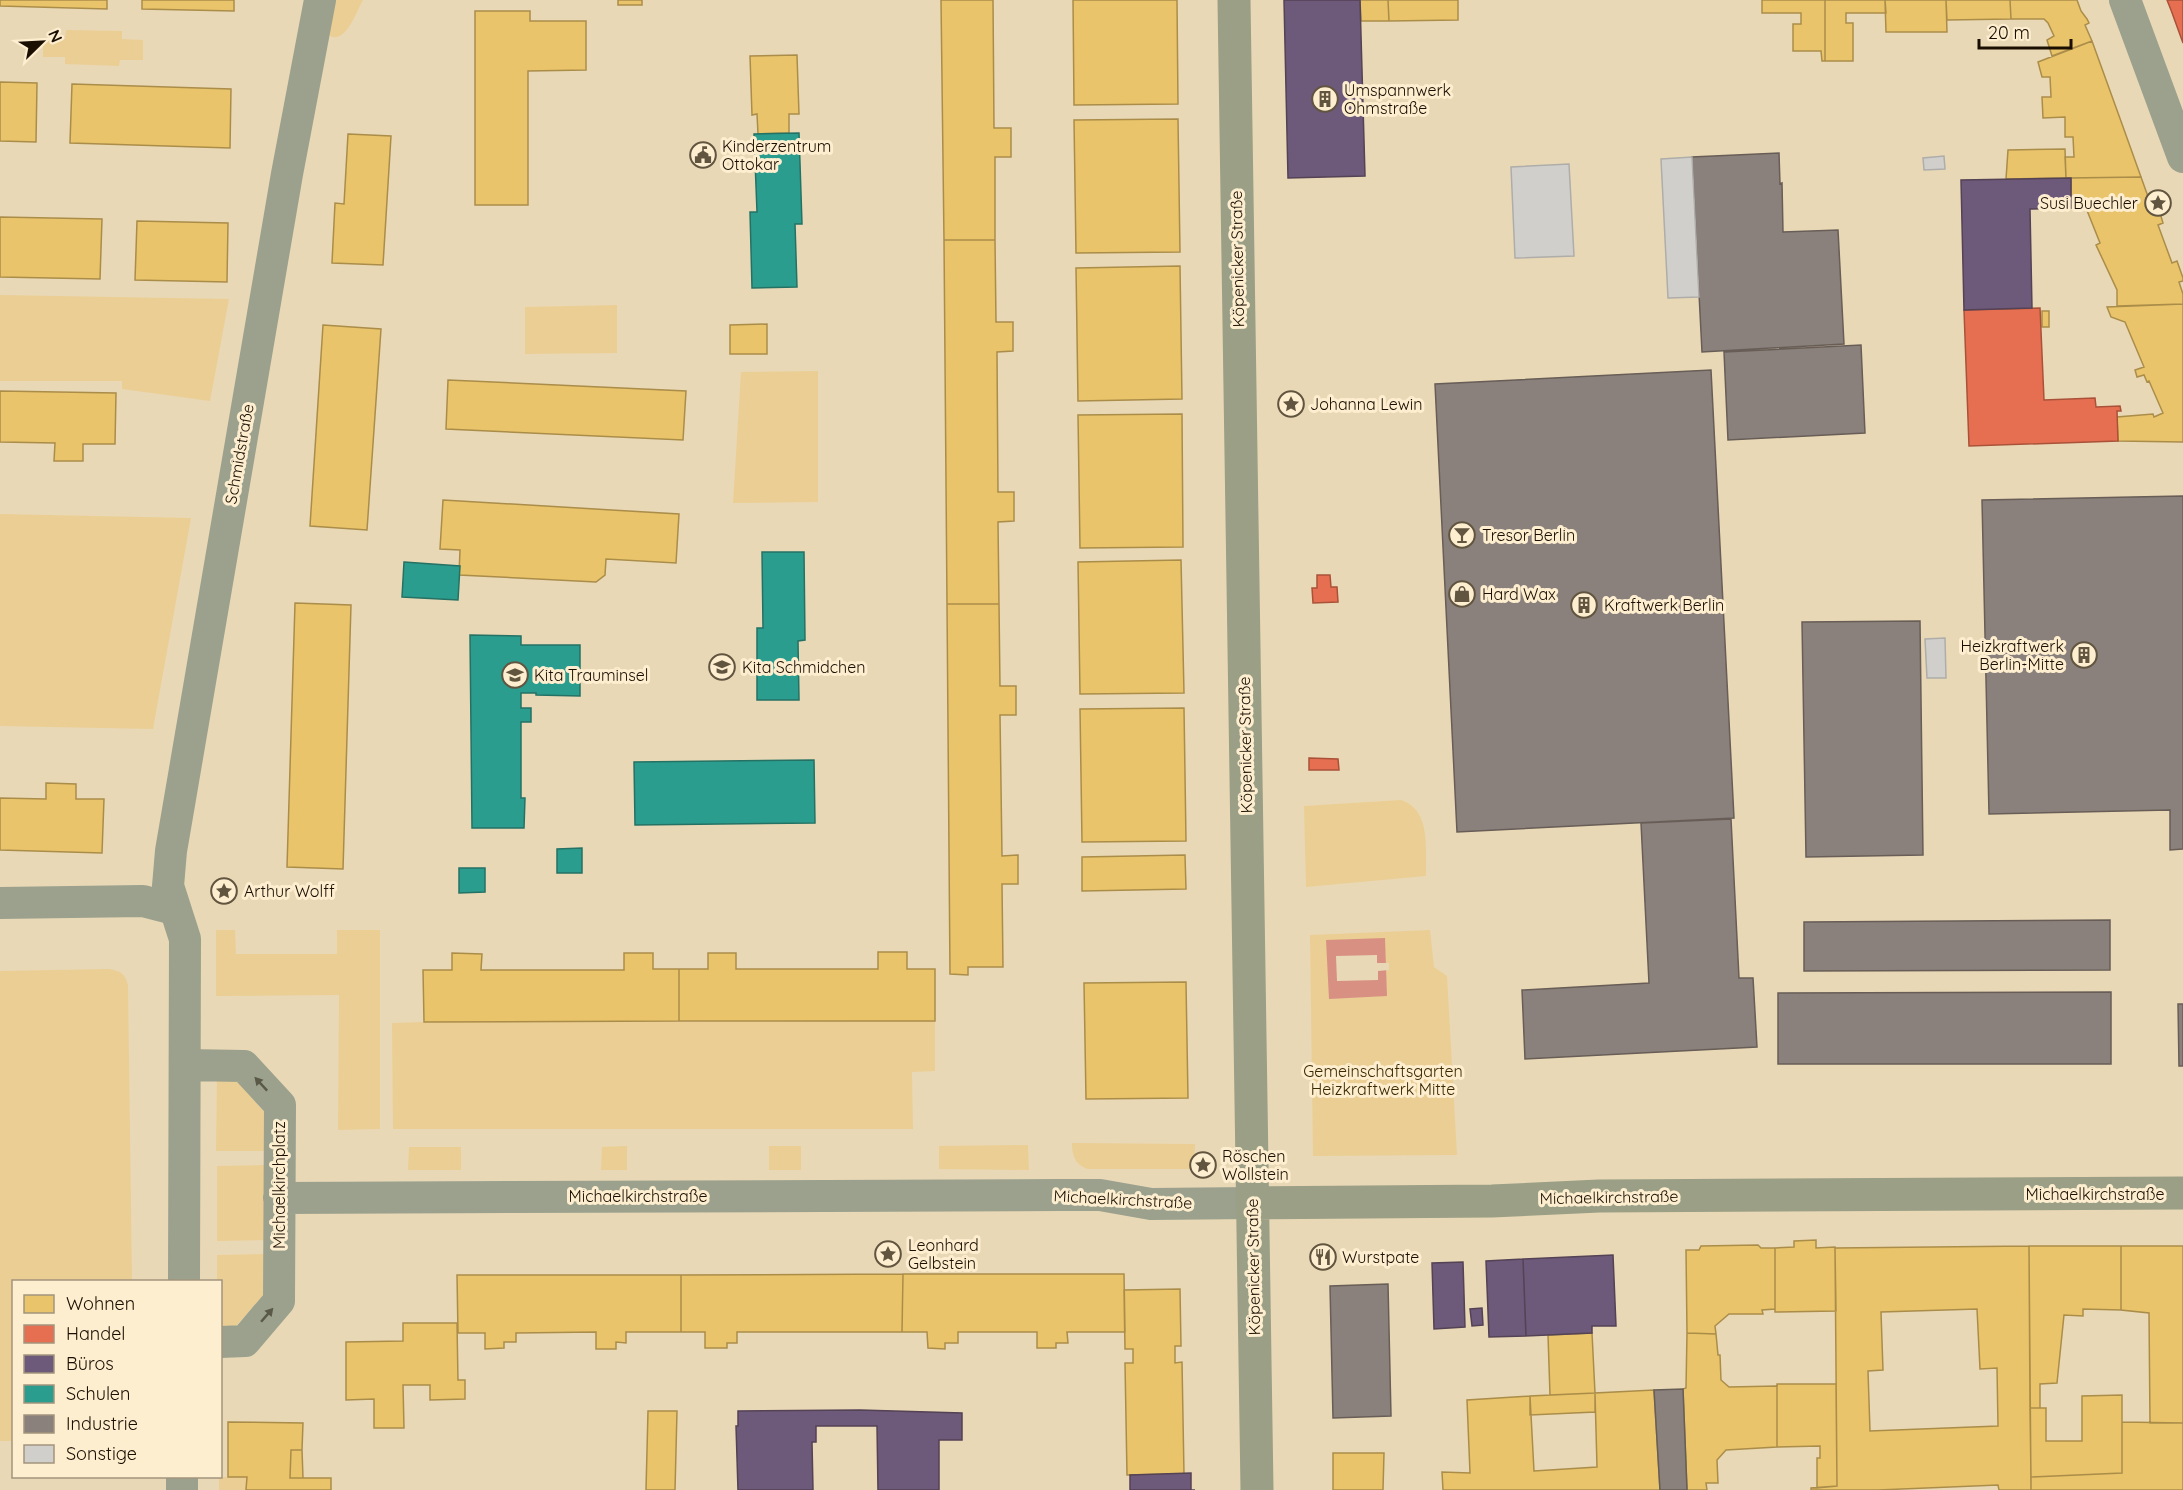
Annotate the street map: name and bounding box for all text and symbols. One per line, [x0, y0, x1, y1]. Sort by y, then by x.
north arrow [12, 12, 72, 72]
scale bar [1979, 12, 2070, 50]
text: 20 m [1988, 21, 2030, 44]
text: N [44, 26, 67, 45]
place label: Umspannwerk Ohmstraße [1344, 80, 1451, 118]
building icon: Umspannwerk Ohmstraße [1310, 84, 1340, 114]
place label: Kinderzentrum Ottokar [722, 136, 831, 174]
public building icon: Kinderzentrum Ottokar [688, 140, 718, 170]
place icon: Susi Buechler [2143, 188, 2173, 218]
street label: Köpenicker Straße [1226, 190, 1248, 328]
place label: Susi Buechler [2040, 193, 2138, 213]
place icon: Johanna Lewin [1276, 389, 1306, 419]
place label: Johanna Lewin [1310, 394, 1422, 414]
street label: Schmidstraße [220, 402, 258, 506]
bar icon: Tresor Berlin [1447, 520, 1477, 550]
place label: Tresor Berlin [1482, 525, 1575, 545]
shop icon: Hard Wax [1447, 579, 1477, 609]
place label: Hard Wax [1482, 584, 1556, 604]
building icon: Kraftwerk Berlin [1569, 590, 1599, 620]
place label: Kraftwerk Berlin [1604, 595, 1724, 615]
place label: Heizkraftwerk Berlin-Mitte [1960, 636, 2064, 674]
building icon: Heizkraftwerk Berlin-Mitte [2069, 640, 2099, 670]
school or university icon: Kita Schmidchen [707, 652, 737, 682]
place label: Kita Schmidchen [742, 657, 865, 677]
school or university icon: Kita Trauminsel [500, 660, 530, 690]
place label: Kita Trauminsel [534, 665, 649, 685]
street label: Köpenicker Straße [1234, 676, 1256, 814]
place icon: Arthur Wolff [209, 876, 239, 906]
place label: Arthur Wolff [244, 881, 335, 901]
park label: Gemeinschaftsgarten Heizkraftwerk Mitte [1303, 1061, 1463, 1099]
one-way arrow [254, 1077, 268, 1092]
street label: Michaelkirchplatz [269, 1121, 289, 1249]
place label: Röschen Wollstein [1222, 1146, 1289, 1184]
place icon: Röschen Wollstein [1188, 1150, 1218, 1180]
street label: Michaelkirchstraße [2026, 1184, 2164, 1204]
street label: Michaelkirchstraße [1053, 1185, 1193, 1213]
street label: Michaelkirchstraße [569, 1186, 707, 1206]
street label: Michaelkirchstraße [1539, 1186, 1679, 1208]
street label: Köpenicker Straße [1242, 1198, 1264, 1336]
place label: Leonhard Gelbstein [908, 1235, 979, 1273]
place icon: Leonhard Gelbstein [873, 1239, 903, 1269]
restaurant icon: Wurstpate [1308, 1242, 1338, 1272]
place label: Wurstpate [1342, 1247, 1419, 1267]
legend [12, 1280, 222, 1478]
text: Wohnen [66, 1292, 135, 1315]
one-way arrow [260, 1308, 273, 1323]
text: Handel [66, 1322, 126, 1345]
text: Büros [66, 1352, 114, 1375]
text: Schulen [66, 1382, 130, 1405]
text: Industrie [66, 1412, 138, 1435]
text: Sonstige [66, 1442, 137, 1465]

